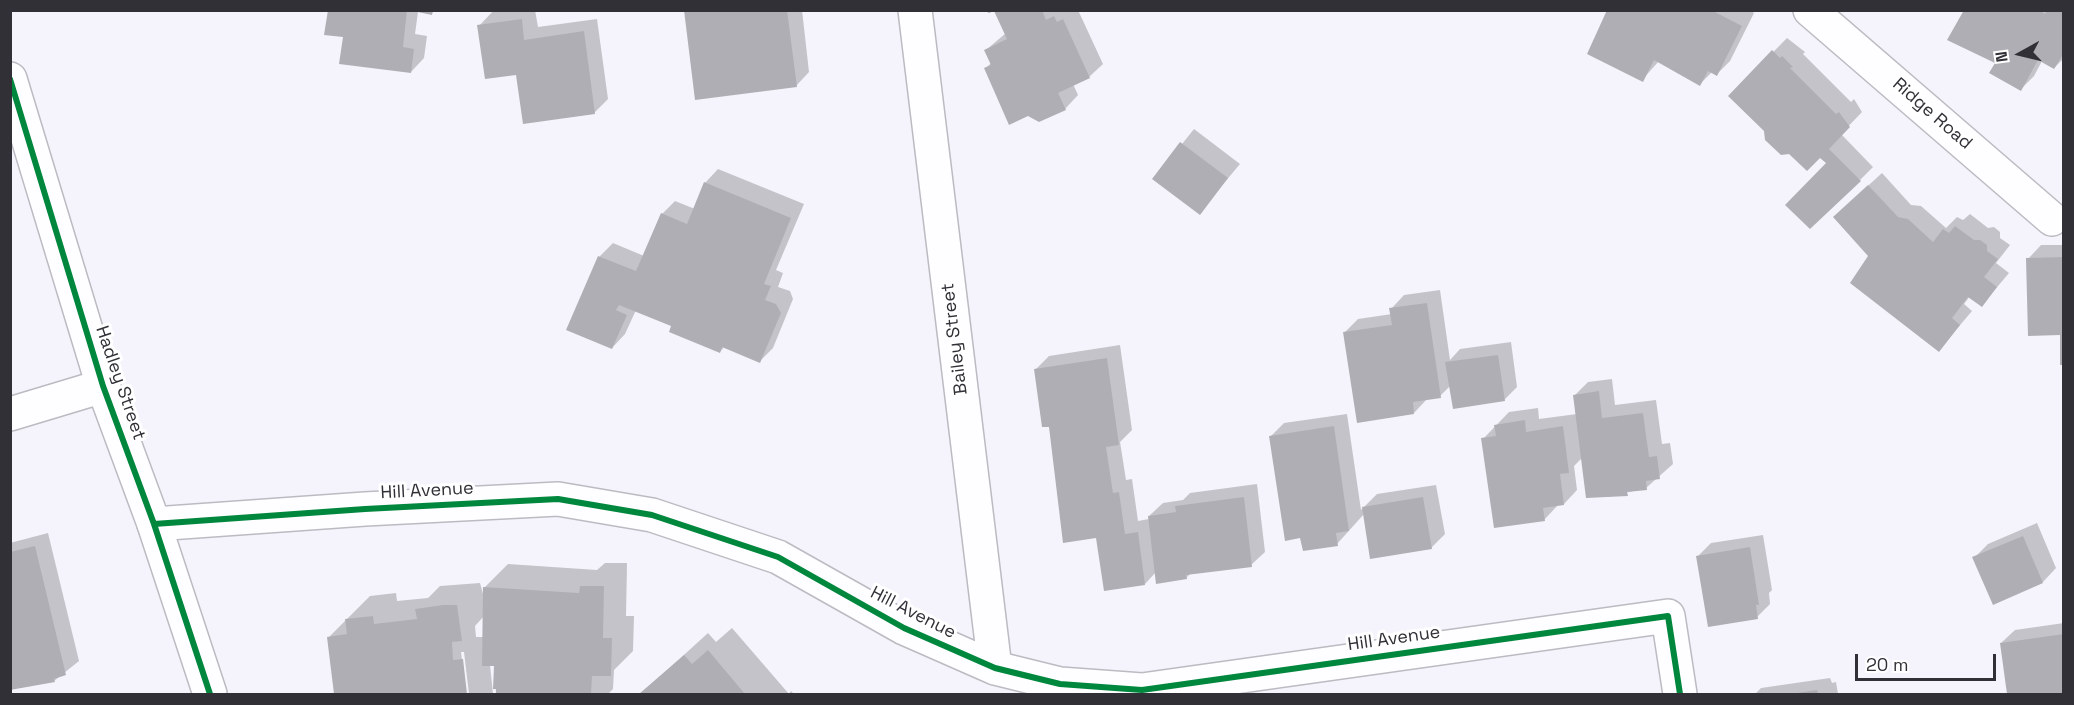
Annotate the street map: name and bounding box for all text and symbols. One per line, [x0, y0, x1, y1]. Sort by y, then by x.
north arrow [1990, 24, 2050, 84]
text: N [1991, 50, 2013, 63]
street label: Ridge Road [1888, 74, 1976, 154]
street label: Bailey Street [937, 282, 973, 396]
street label: Hadley Street [90, 323, 150, 443]
street label: Hill Avenue [380, 478, 474, 504]
street label: Hill Avenue [867, 582, 959, 644]
street label: Hill Avenue [1346, 622, 1442, 656]
scale bar [1858, 642, 1999, 680]
text: 20 m [1866, 653, 1909, 676]

